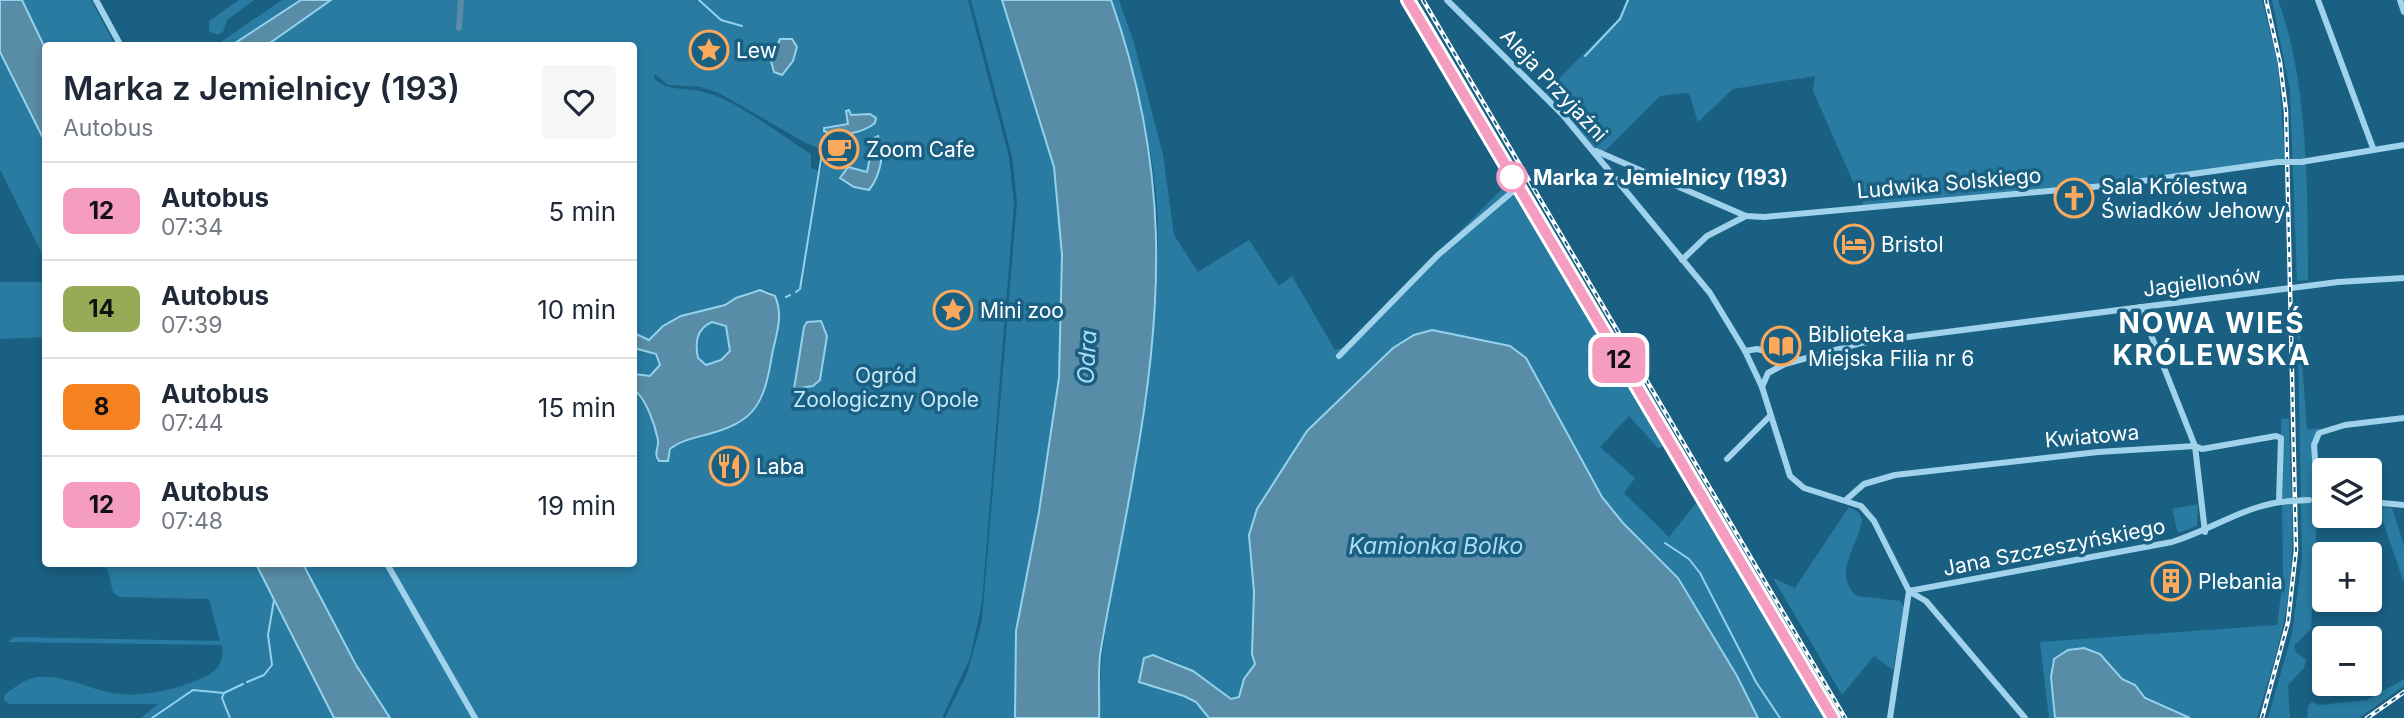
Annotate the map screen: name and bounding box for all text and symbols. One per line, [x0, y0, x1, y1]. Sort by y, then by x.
street label: Aleja Przyjaźni [1495, 23, 1613, 147]
place icon: Lew [688, 29, 730, 71]
place label: Lew [736, 38, 777, 63]
button: heart [542, 65, 616, 139]
text: Marka z Jemielnicy (193) [63, 68, 460, 108]
text: Autobus [63, 114, 153, 142]
cafe icon: Zoom Cafe [818, 128, 860, 170]
place label: Zoom Cafe [866, 137, 975, 162]
marker: Marka z Jemielnicy (193) [1497, 162, 1527, 192]
street label: Ludwika Solskiego [1856, 162, 2042, 204]
place label: Marka z Jemielnicy (193) [1533, 165, 1788, 190]
place label: Sala Królestwa Świadków Jehowy [2101, 174, 2286, 223]
church icon: Sala Królestwa Świadków Jehowy [2053, 177, 2095, 219]
text: Autobus [161, 182, 269, 213]
text: 12 [89, 196, 114, 225]
text: 5 min [548, 196, 616, 227]
text: 07:34 [161, 213, 223, 241]
hotel icon: Bristol [1833, 223, 1875, 265]
place label: Bristol [1881, 232, 1944, 257]
street label: Jagiellonów [2142, 262, 2262, 302]
text: Autobus [161, 280, 269, 311]
place icon: Mini zoo [932, 289, 974, 331]
text: 14 [88, 294, 115, 323]
text: 10 min [537, 294, 616, 325]
place label: Mini zoo [980, 298, 1064, 323]
district label: NOWA WIEŚ KRÓLEWSKA [2112, 306, 2312, 372]
text: 07:39 [161, 311, 222, 339]
place label: Biblioteka Miejska Filia nr 6 [1808, 322, 1974, 371]
library icon: Biblioteka Miejska Filia nr 6 [1760, 325, 1802, 367]
water label: Odra [1072, 329, 1102, 385]
line badge: 12 [1588, 337, 1650, 383]
text: 12 [1606, 345, 1632, 374]
park label: Ogród Zoologiczny Opole [793, 363, 979, 412]
text: Autobus [161, 378, 269, 409]
text: 8 [94, 392, 109, 421]
text: 15 min [538, 392, 616, 423]
text: 07:44 [161, 409, 224, 437]
street label: Kwiatowa [2044, 419, 2140, 453]
restaurant icon: Laba [708, 445, 750, 487]
place label: Laba [756, 454, 805, 479]
map controls [2312, 458, 2382, 696]
button: layers [2312, 458, 2382, 528]
text: Autobus [161, 476, 269, 507]
text: 12 [89, 490, 114, 519]
text: 19 min [538, 490, 616, 521]
text: 07:48 [161, 507, 223, 535]
street label: Jana Szczeszyńskiego [1941, 513, 2167, 581]
water label: Kamionka Bolko [1349, 532, 1523, 560]
button: + [2312, 542, 2382, 612]
building icon: Plebania [2150, 560, 2192, 602]
place label: Plebania [2198, 569, 2283, 594]
button: − [2312, 626, 2382, 696]

